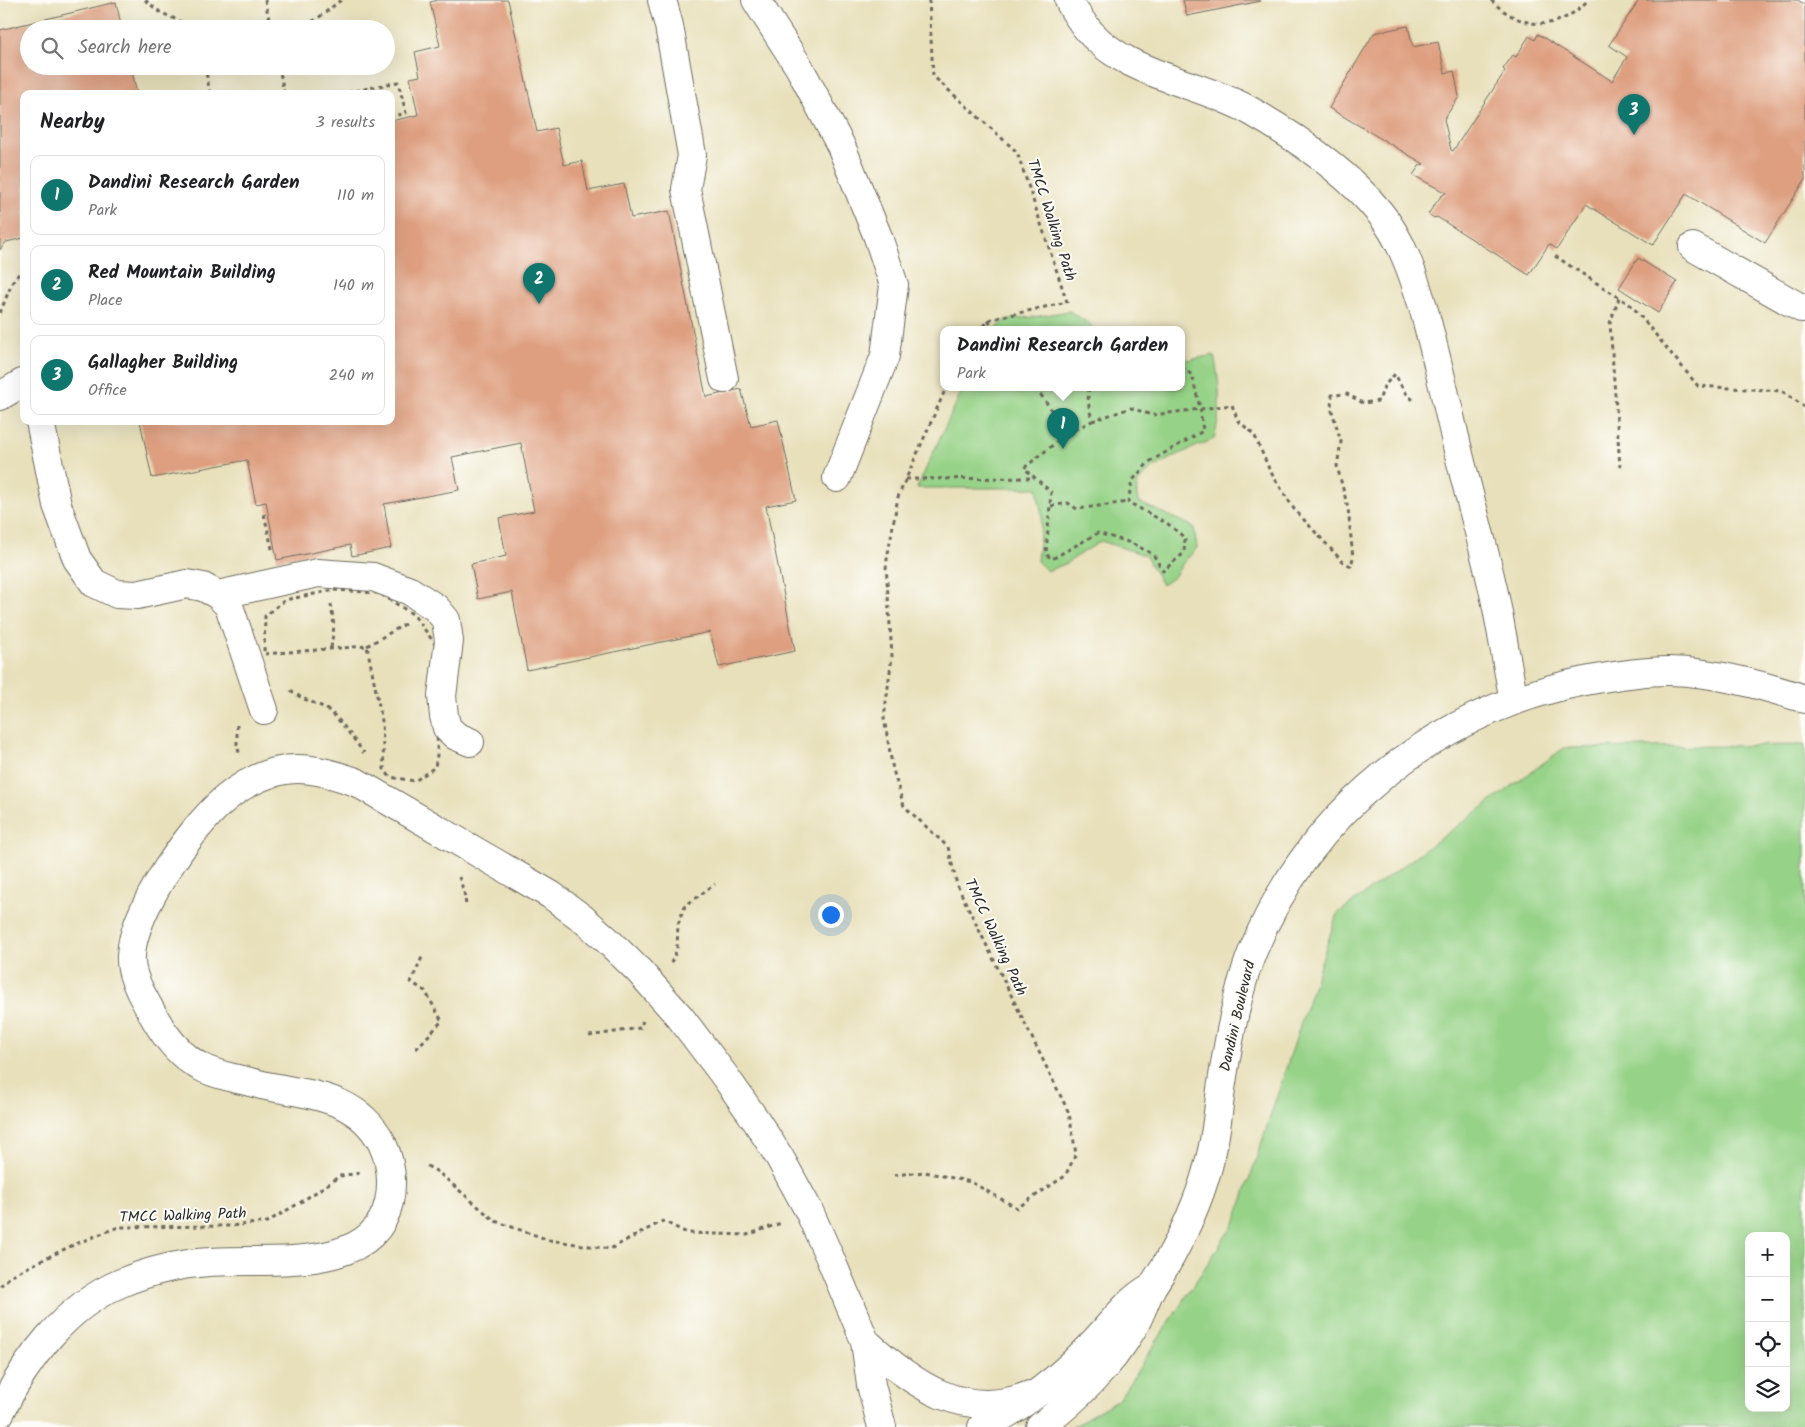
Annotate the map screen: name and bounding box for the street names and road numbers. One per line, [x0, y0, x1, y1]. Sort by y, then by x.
street label: TMCC Walking Path [1020, 156, 1082, 284]
street label: TMCC Walking Path [957, 875, 1033, 1000]
street label: Dandini Boulevard [1214, 958, 1263, 1074]
street label: TMCC Walking Path [119, 1202, 247, 1230]

